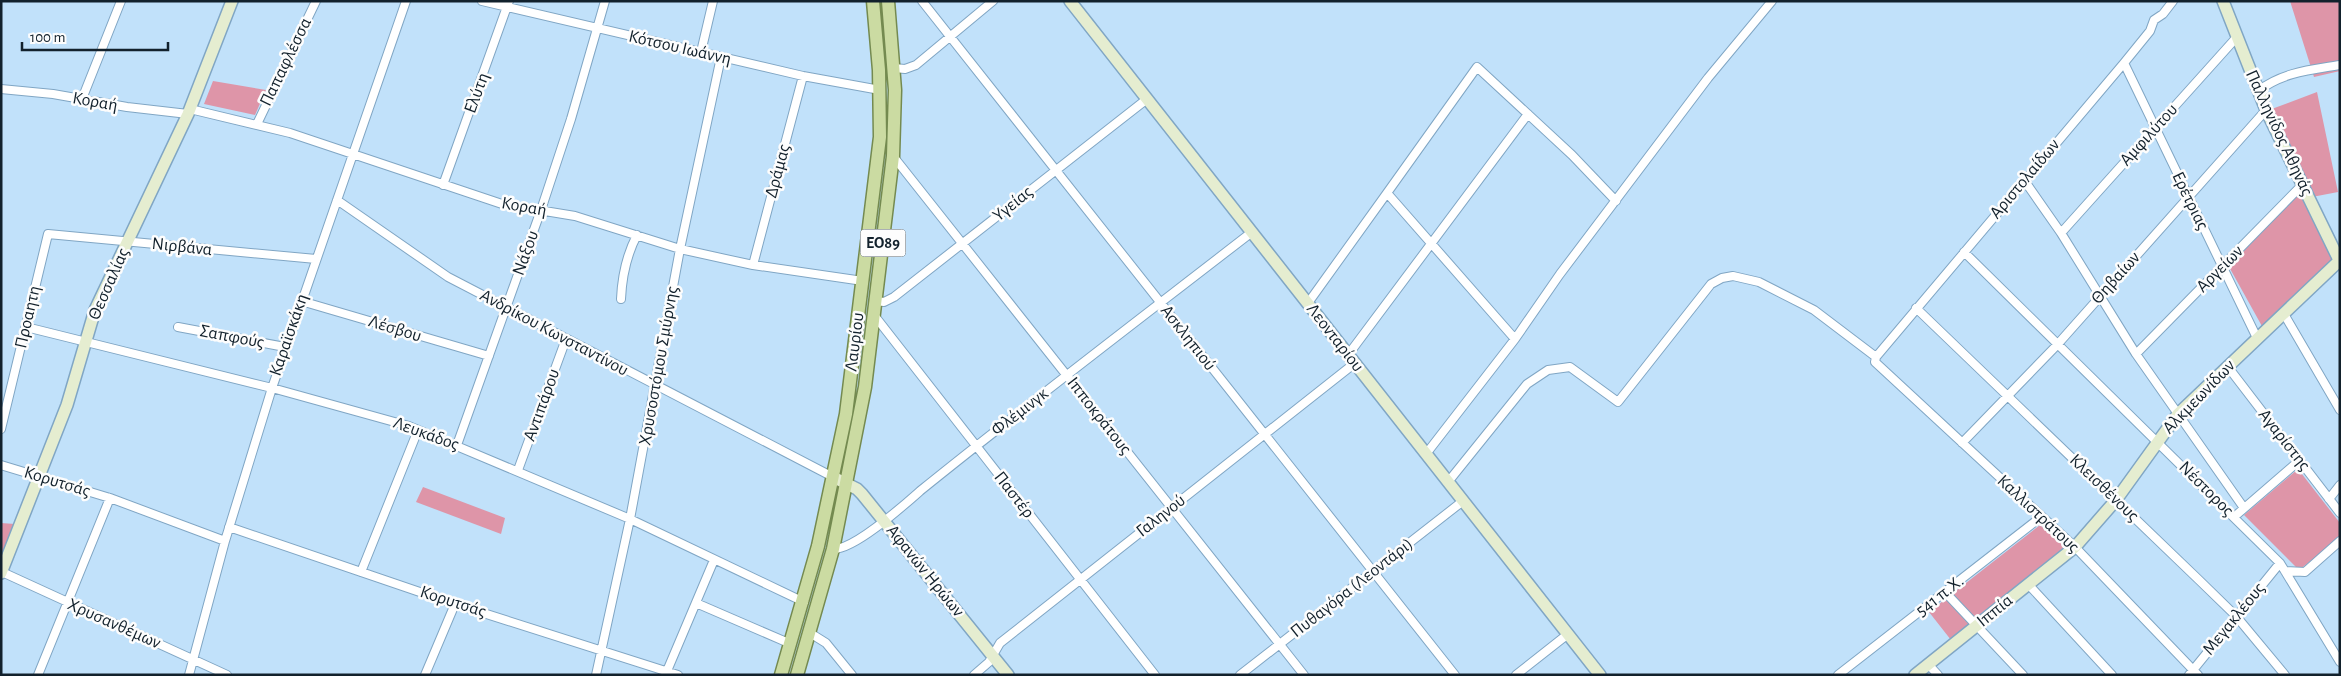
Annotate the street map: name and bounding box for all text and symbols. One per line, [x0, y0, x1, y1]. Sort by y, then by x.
street label: Παπαφλέσσα [257, 15, 315, 109]
scale bar [22, 20, 169, 52]
street label: Κότσου Ιωάννη [627, 27, 733, 69]
text: 100 m [30, 30, 65, 45]
street label: Παλληνίδος Αθηνάς [2242, 67, 2317, 199]
street label: Ελύτη [461, 70, 493, 116]
street label: Κοραή [71, 89, 119, 115]
street label: Αμφιλύτου [2117, 101, 2181, 169]
street label: Αριστολαίδων [1986, 135, 2064, 222]
street label: Δράμας [762, 142, 794, 200]
street label: Ερέτριας [2168, 169, 2212, 233]
street label: Υγείας [989, 182, 1036, 225]
street label: Κοραή [500, 194, 548, 220]
street label: Νάξου [510, 228, 542, 278]
road number: ΕΟ89 [860, 230, 906, 256]
street label: Νιρβάνα [151, 235, 213, 259]
street label: Αργείων [2192, 241, 2247, 296]
street label: Θεσσαλίας [84, 245, 133, 323]
street label: Θηβαίων [2087, 247, 2144, 308]
street label: Προαητη [12, 284, 44, 350]
street label: Ανδρίκου Κωνσταντίνου [477, 285, 632, 380]
street label: Χρυσοστόμου Σμύρνης [636, 285, 682, 447]
street label: Καραϊσκάκη [267, 292, 311, 378]
street label: Λεονταρίου [1303, 300, 1368, 376]
street label: Ασκληπιού [1157, 302, 1219, 374]
street label: Λαυρίου [841, 311, 868, 372]
street label: Λέσβου [366, 312, 424, 346]
street label: Σαπφούς [198, 322, 266, 352]
street label: Αλκμεωνίδων [2159, 355, 2239, 438]
street label: Αντιπάρου [521, 366, 563, 444]
street label: Ιπποκράτους [1063, 374, 1135, 458]
street label: Φλέμινγκ [988, 384, 1052, 440]
street label: Αγαρίστης [2255, 405, 2314, 474]
street label: Λευκάδος [391, 414, 461, 454]
street label: Κλεισθένους [2066, 451, 2142, 525]
street label: Νέστορος [2175, 458, 2237, 520]
street label: Κορυτσάς [22, 463, 92, 501]
street label: Παστέρ [990, 468, 1038, 522]
street label: Καλλιστράτους [1993, 472, 2083, 556]
street label: Γαληνού [1133, 491, 1189, 541]
street label: Αφανών Ηρώων [883, 522, 968, 621]
street label: Πυθαγόρα (Λεοντάρι) [1287, 535, 1417, 641]
street label: 541 π.Χ. [1913, 572, 1967, 620]
street label: Μεγακλέους [2200, 579, 2268, 659]
street label: Κορυτσάς [418, 583, 488, 621]
street label: Ιππία [1973, 591, 2016, 631]
street label: Χρυσανθέμων [65, 595, 164, 653]

